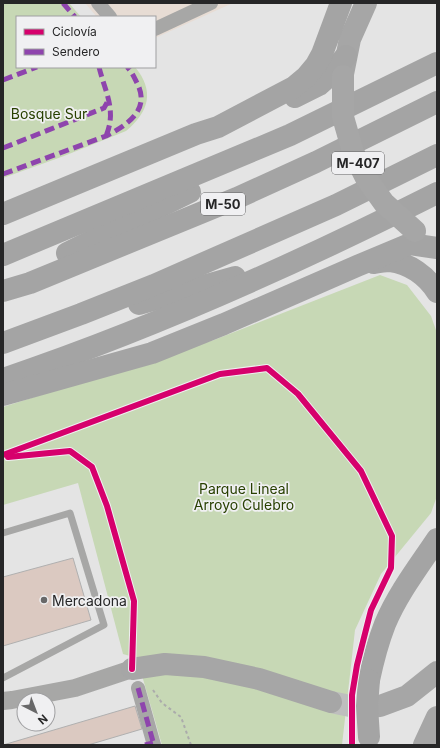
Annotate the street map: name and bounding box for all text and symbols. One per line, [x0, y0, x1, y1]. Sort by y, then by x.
legend [16, 16, 156, 68]
text: Ciclovía [52, 24, 97, 39]
text: Sendero [52, 44, 100, 59]
park label: Bosque Sur [11, 105, 87, 122]
road number: M-407 [332, 152, 384, 174]
road number: M-50 [201, 193, 245, 215]
park label: Parque Lineal Arroyo Culebro [194, 480, 294, 513]
place label: Mercadona [52, 592, 127, 609]
marker: Mercadona [39, 595, 49, 605]
north arrow [16, 692, 56, 732]
text: N [35, 711, 50, 727]

